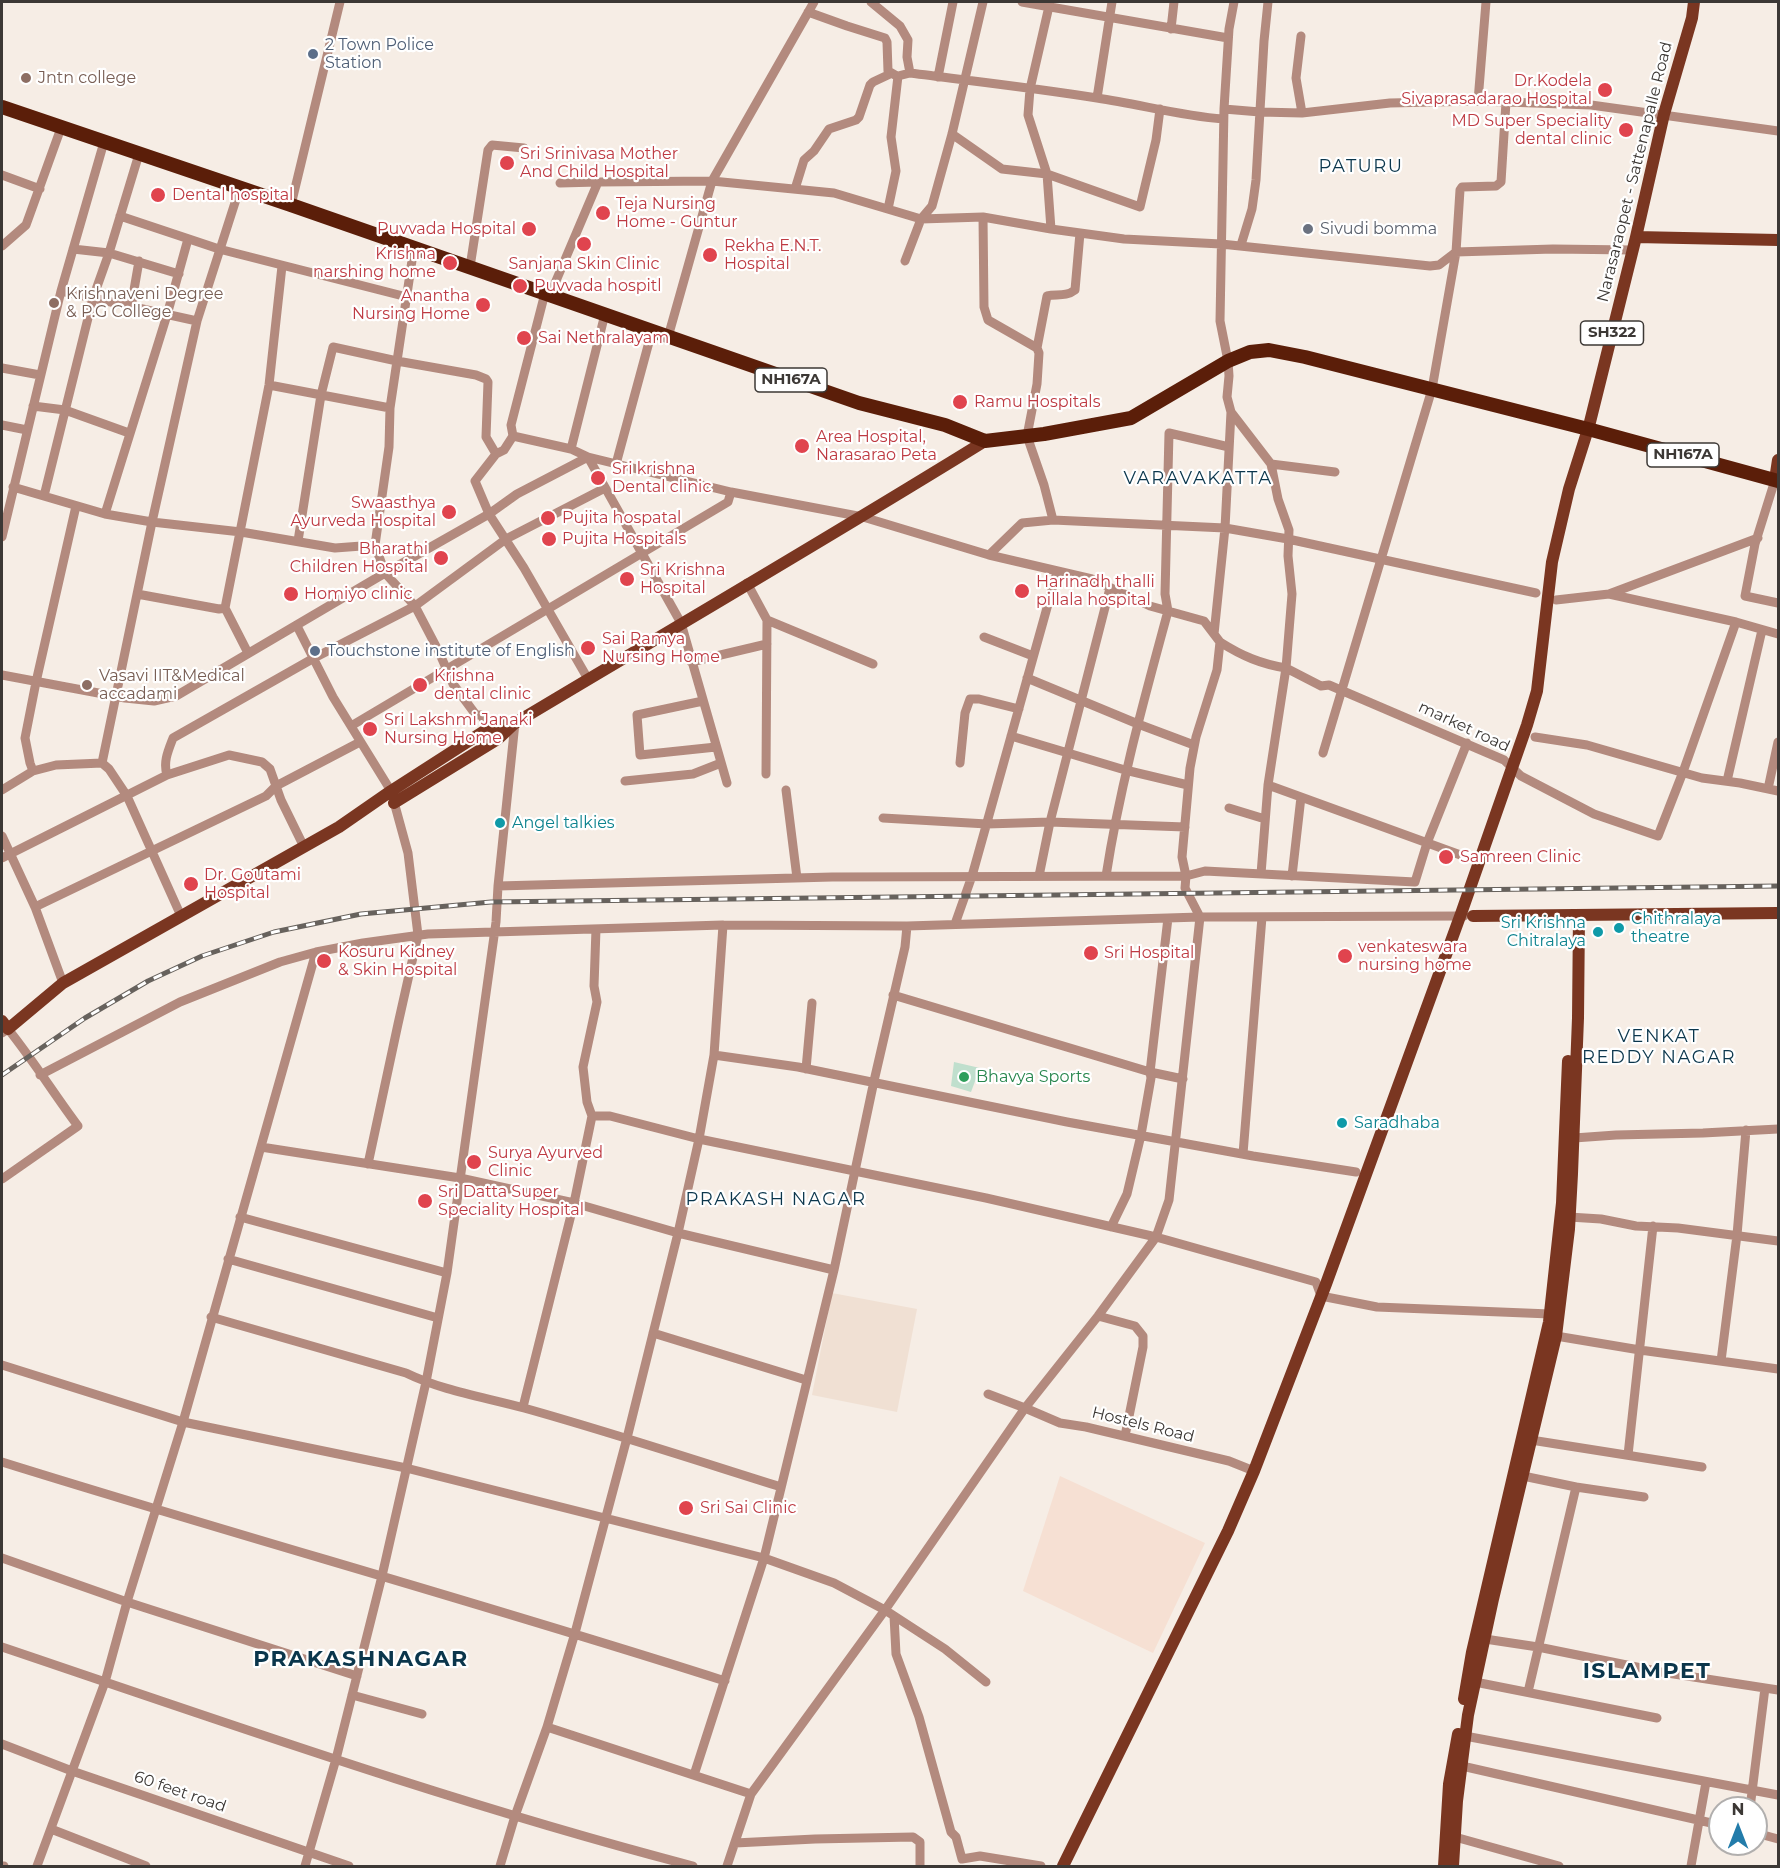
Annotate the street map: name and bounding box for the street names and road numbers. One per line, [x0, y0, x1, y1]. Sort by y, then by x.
street label: Narasaraopet - Sattenapalle Road [1593, 40, 1677, 304]
road number: SH322 [1580, 321, 1644, 345]
road number: NH167A [755, 368, 827, 392]
road number: NH167A [1647, 443, 1719, 467]
street label: market road [1415, 697, 1513, 757]
street label: Hostels Road [1090, 1403, 1196, 1447]
street label: 60 feet road [131, 1767, 229, 1817]

